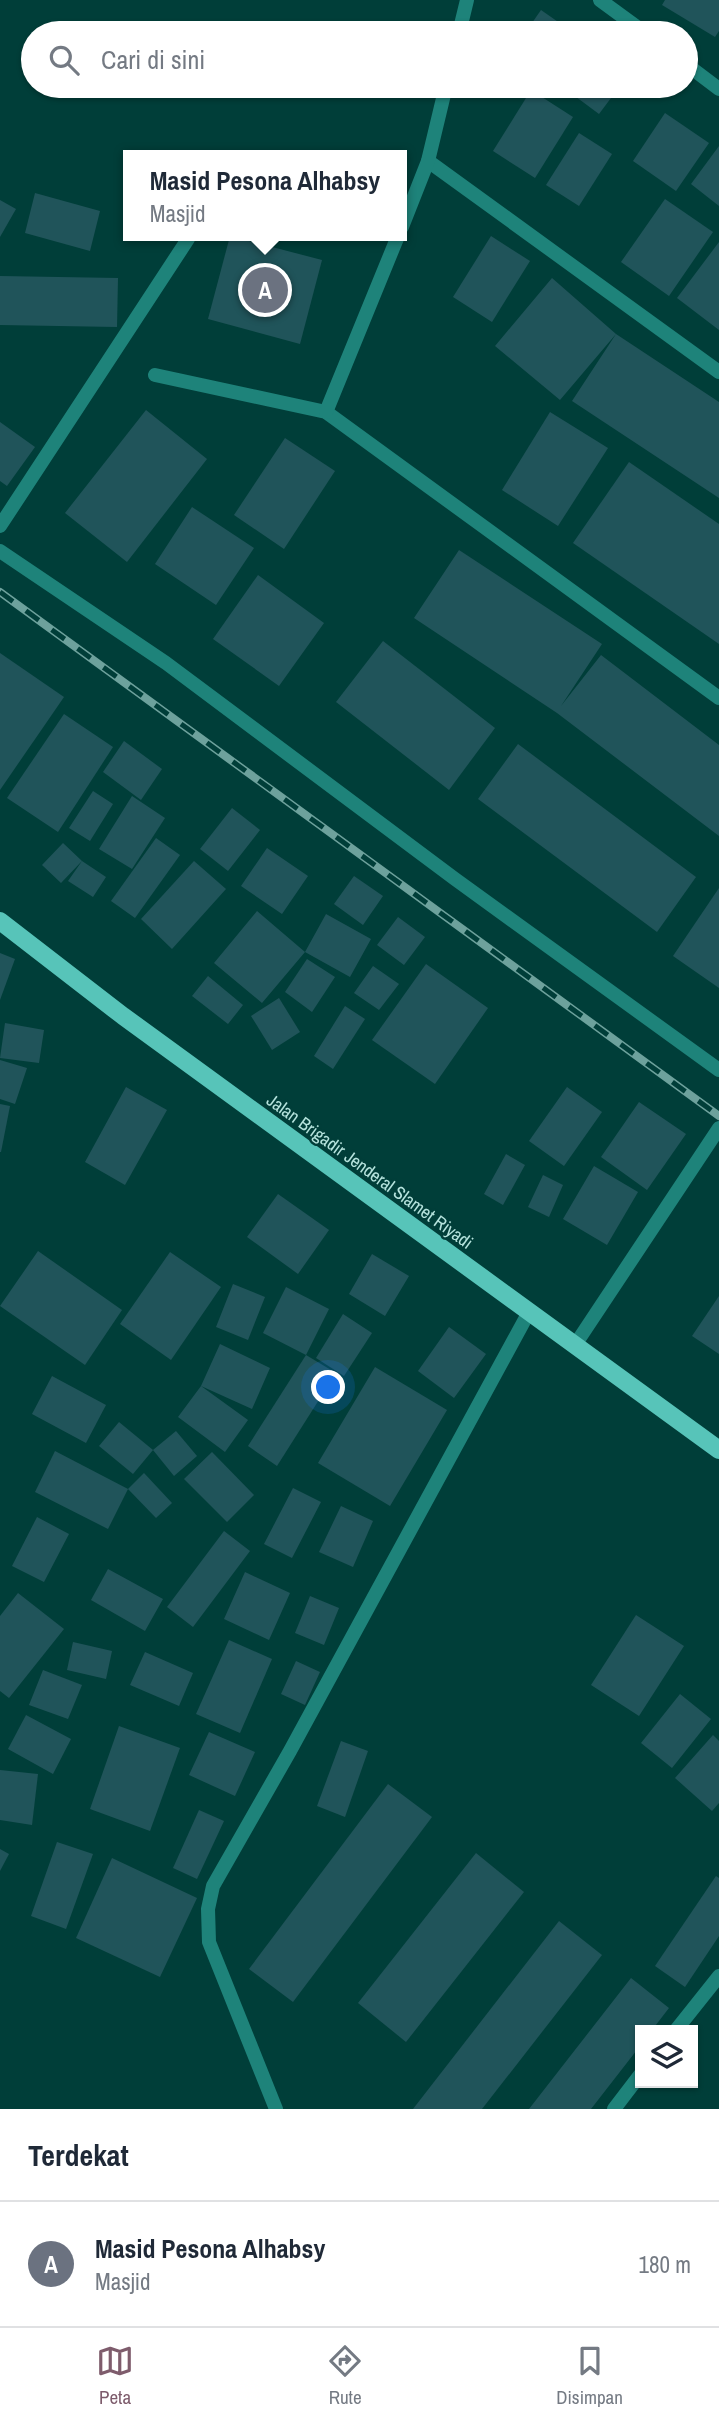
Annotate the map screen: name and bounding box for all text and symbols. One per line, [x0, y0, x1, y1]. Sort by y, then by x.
search box [21, 21, 698, 98]
icon: search [45, 41, 83, 79]
text: Cari di sini [101, 42, 205, 77]
popup [123, 150, 407, 241]
text: Masid Pesona Alhabsy [150, 163, 380, 198]
text: Masjid [150, 198, 205, 229]
pin: A [242, 264, 288, 316]
street label: Jalan Brigadir Jenderal Slamet Riyadi [262, 1088, 478, 1254]
your location [311, 1370, 345, 1404]
map controls [635, 2025, 698, 2088]
button: layers [635, 2025, 698, 2088]
text: Terdekat [28, 2135, 129, 2175]
text: Masid Pesona Alhabsy [95, 2231, 325, 2266]
text: A [44, 2249, 58, 2280]
text: 180 m [639, 2249, 691, 2280]
text: Masjid [95, 2266, 151, 2297]
tab: Peta [96, 2342, 134, 2410]
tab: Rute [326, 2342, 364, 2410]
tab: Disimpan [556, 2342, 623, 2410]

